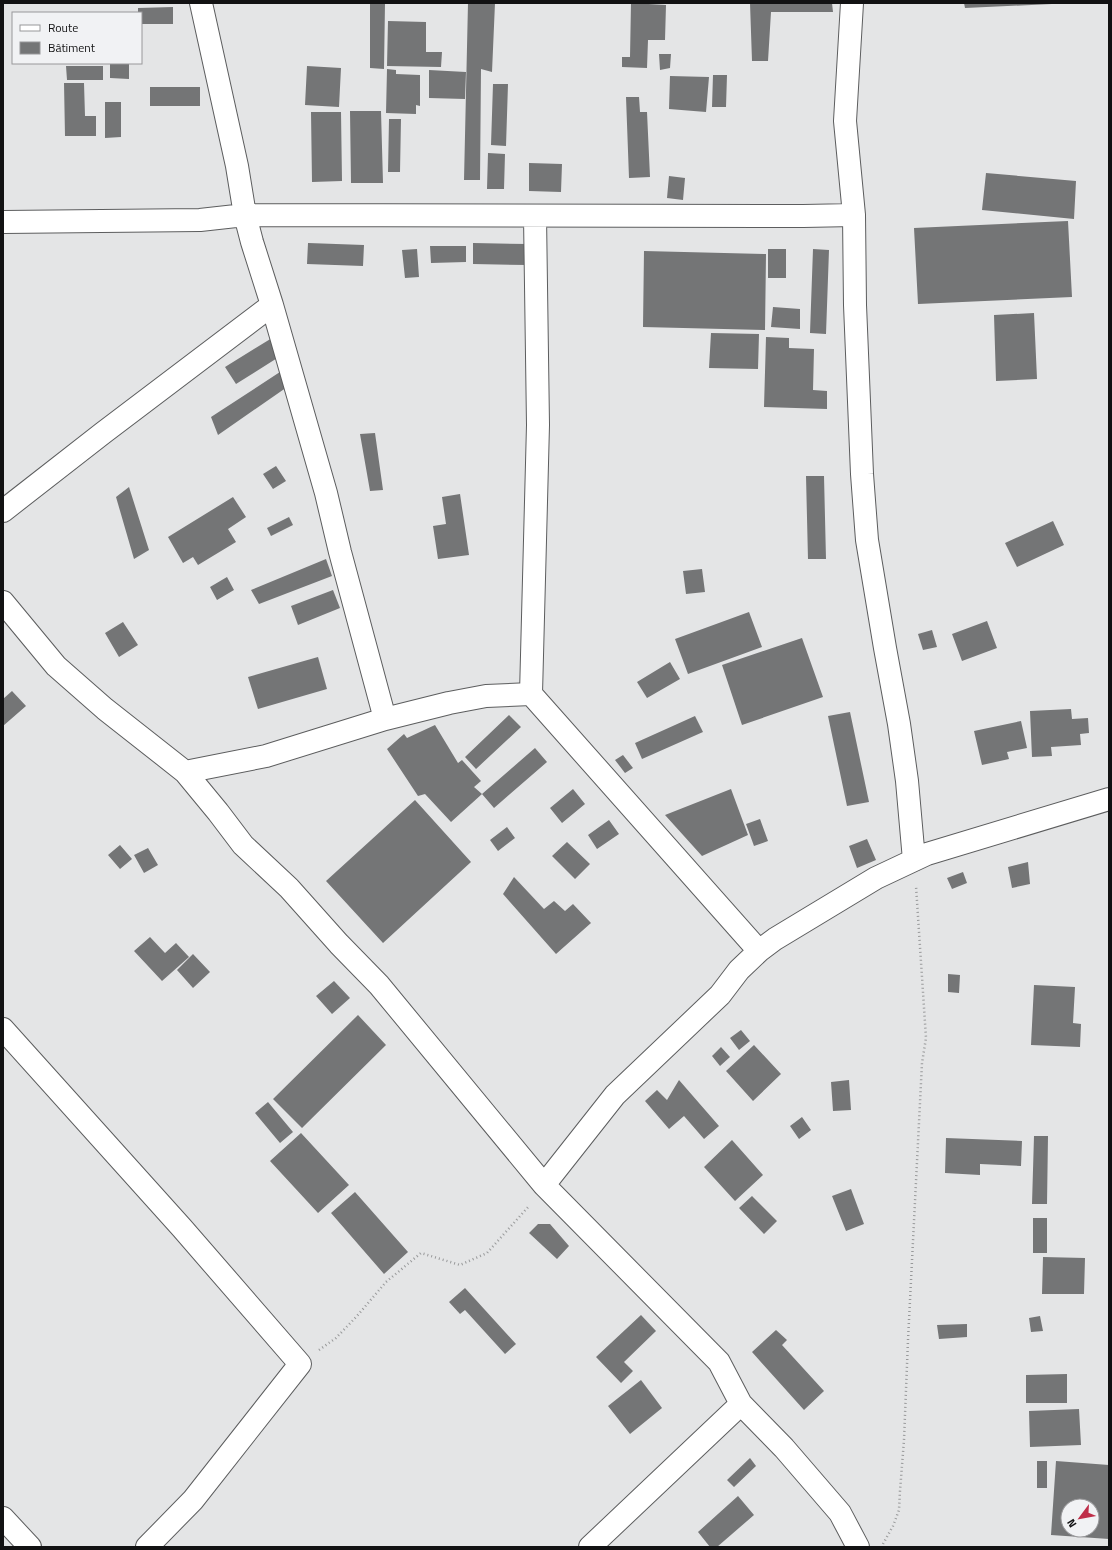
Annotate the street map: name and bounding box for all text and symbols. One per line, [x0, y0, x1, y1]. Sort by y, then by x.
legend [12, 12, 142, 64]
text: Route [48, 18, 78, 37]
text: Bâtiment [48, 38, 96, 57]
north arrow [1060, 1498, 1100, 1538]
text: N [1063, 1516, 1080, 1531]

